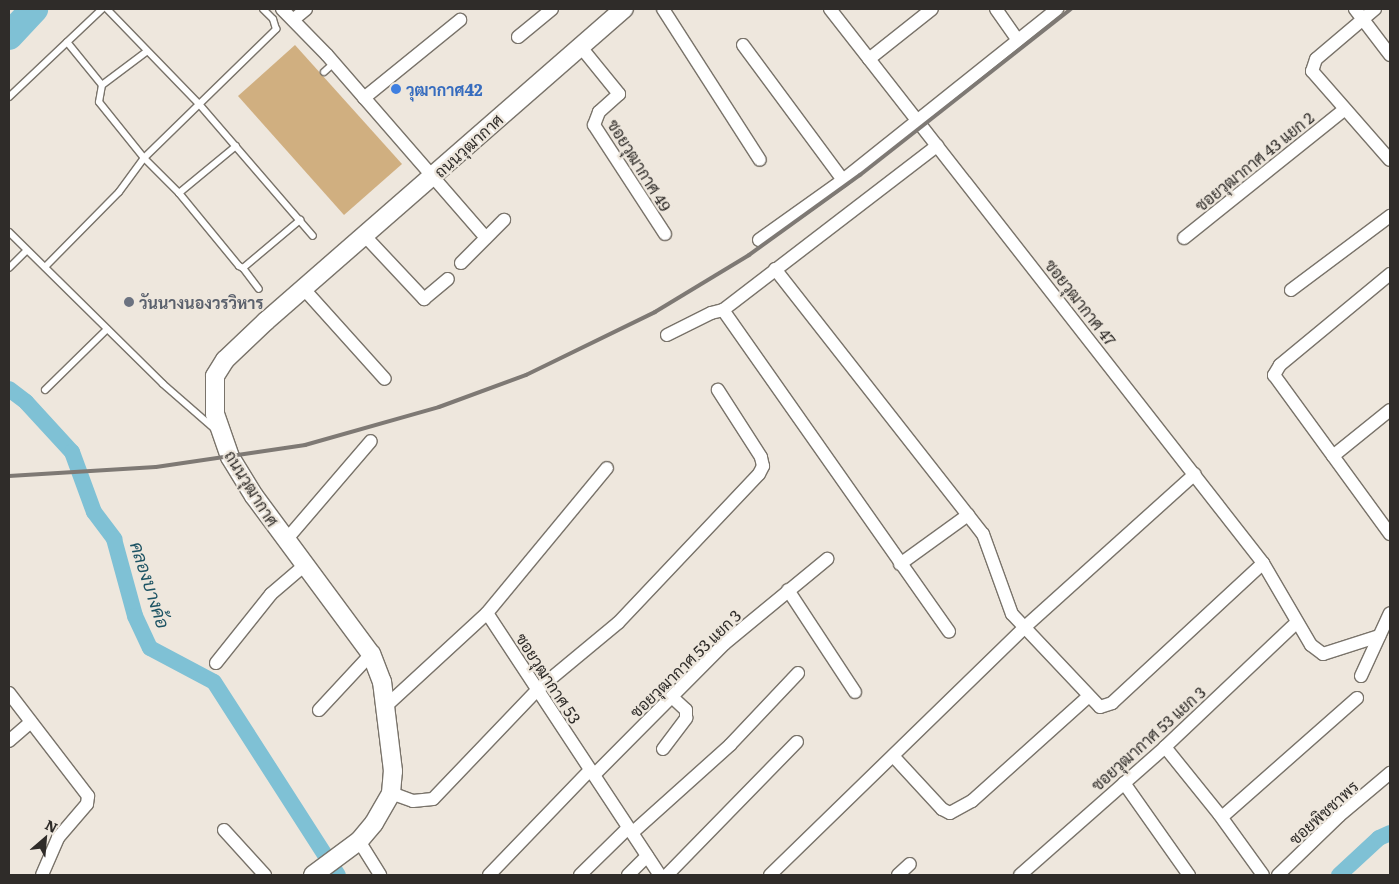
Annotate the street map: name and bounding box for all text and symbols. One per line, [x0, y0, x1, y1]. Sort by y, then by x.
place label: วุฒากาศ42 [406, 79, 483, 99]
marker: วุฒากาศ42 [390, 83, 402, 95]
street label: ซอยวุฒากาศ 43 แยก 2 [1191, 107, 1317, 215]
street label: ถนนวุฒากาศ [430, 109, 506, 181]
street label: ซอยวุฒากาศ 49 [604, 116, 676, 214]
street label: ซอยวุฒากาศ 47 [1041, 255, 1121, 349]
place label: วันนางนองวรวิหาร [139, 292, 263, 312]
marker: วันนางนองวรวิหาร [123, 296, 135, 308]
street label: ถนนวุฒากาศ [221, 447, 283, 529]
water label: คลองบางค้อ [126, 539, 174, 631]
street label: ซอยวุฒากาศ 53 แยก 3 [625, 605, 745, 721]
street label: ซอยวุฒากาศ 53 [513, 629, 585, 727]
street label: ซอยวุฒากาศ 53 แยก 3 [1087, 682, 1209, 794]
street label: ซอยพิชชาพร [1284, 776, 1362, 848]
north arrow [20, 814, 70, 864]
text: N [42, 814, 62, 837]

